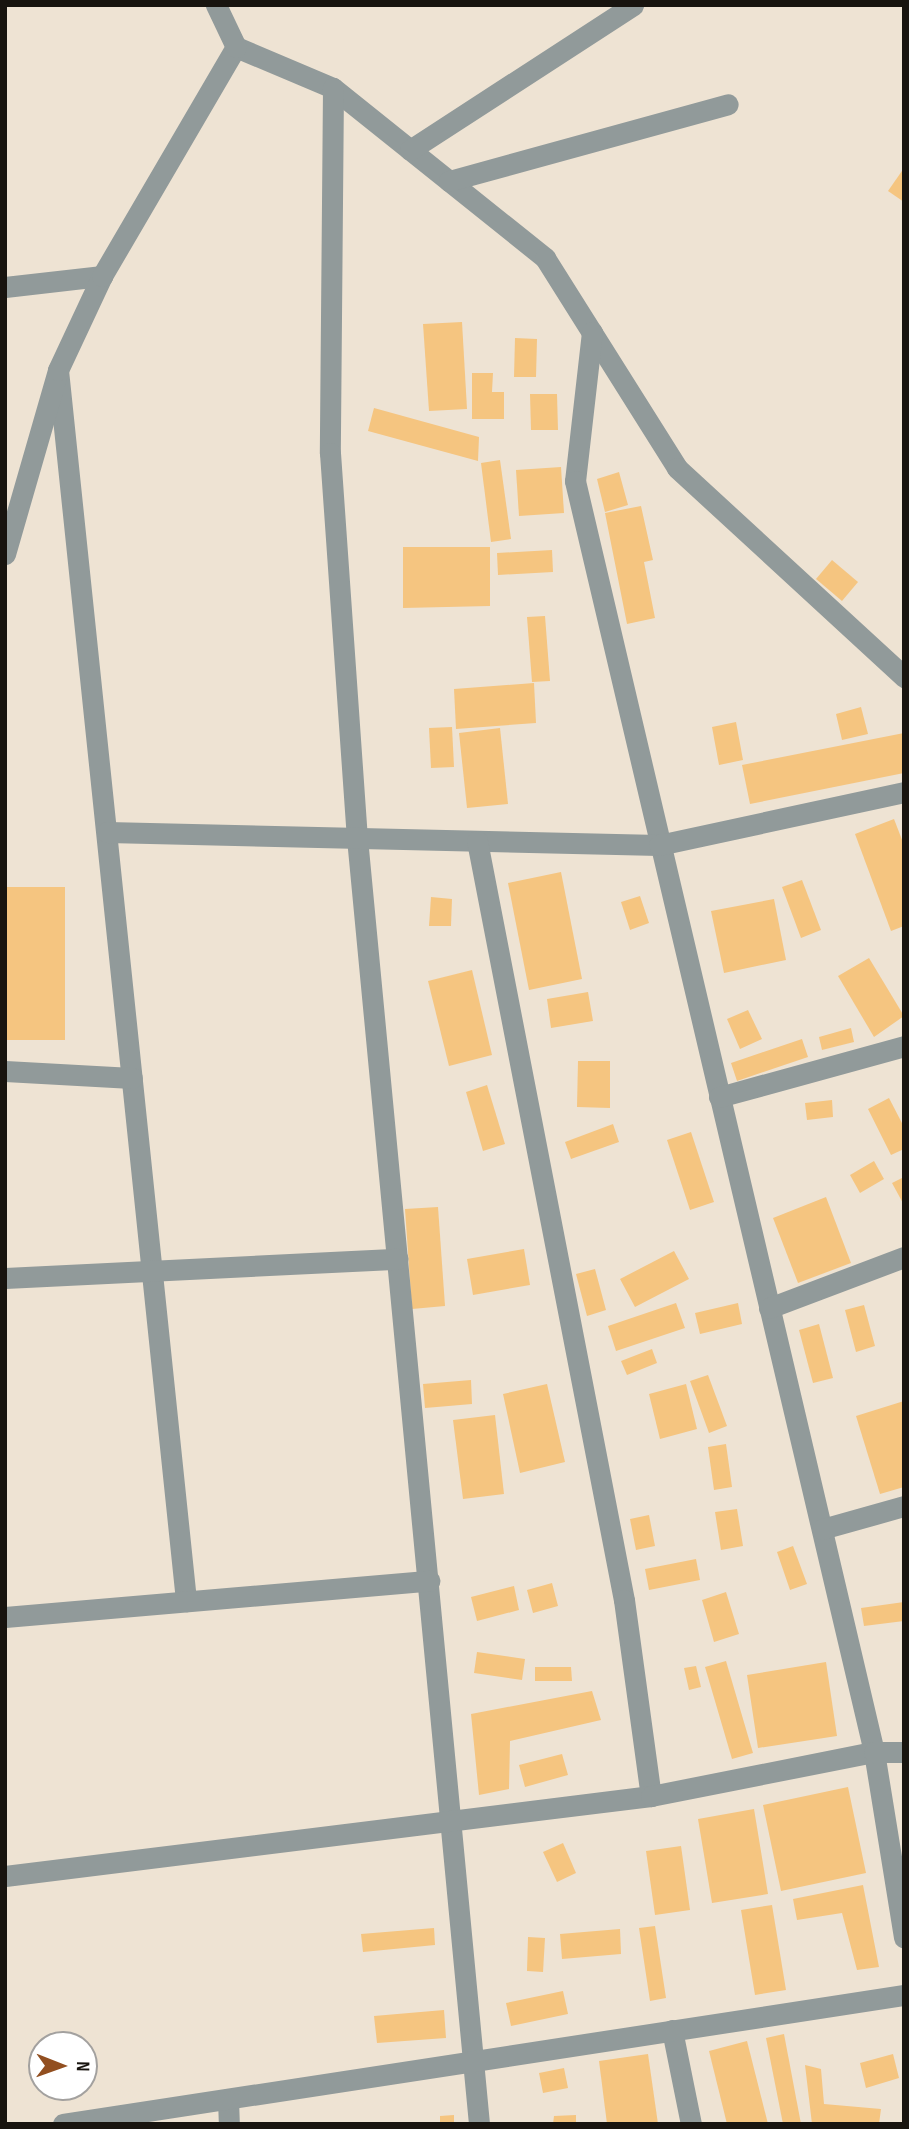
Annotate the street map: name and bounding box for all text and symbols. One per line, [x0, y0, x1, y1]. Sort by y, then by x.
north arrow [28, 2031, 98, 2101]
text: N [71, 2061, 94, 2072]

